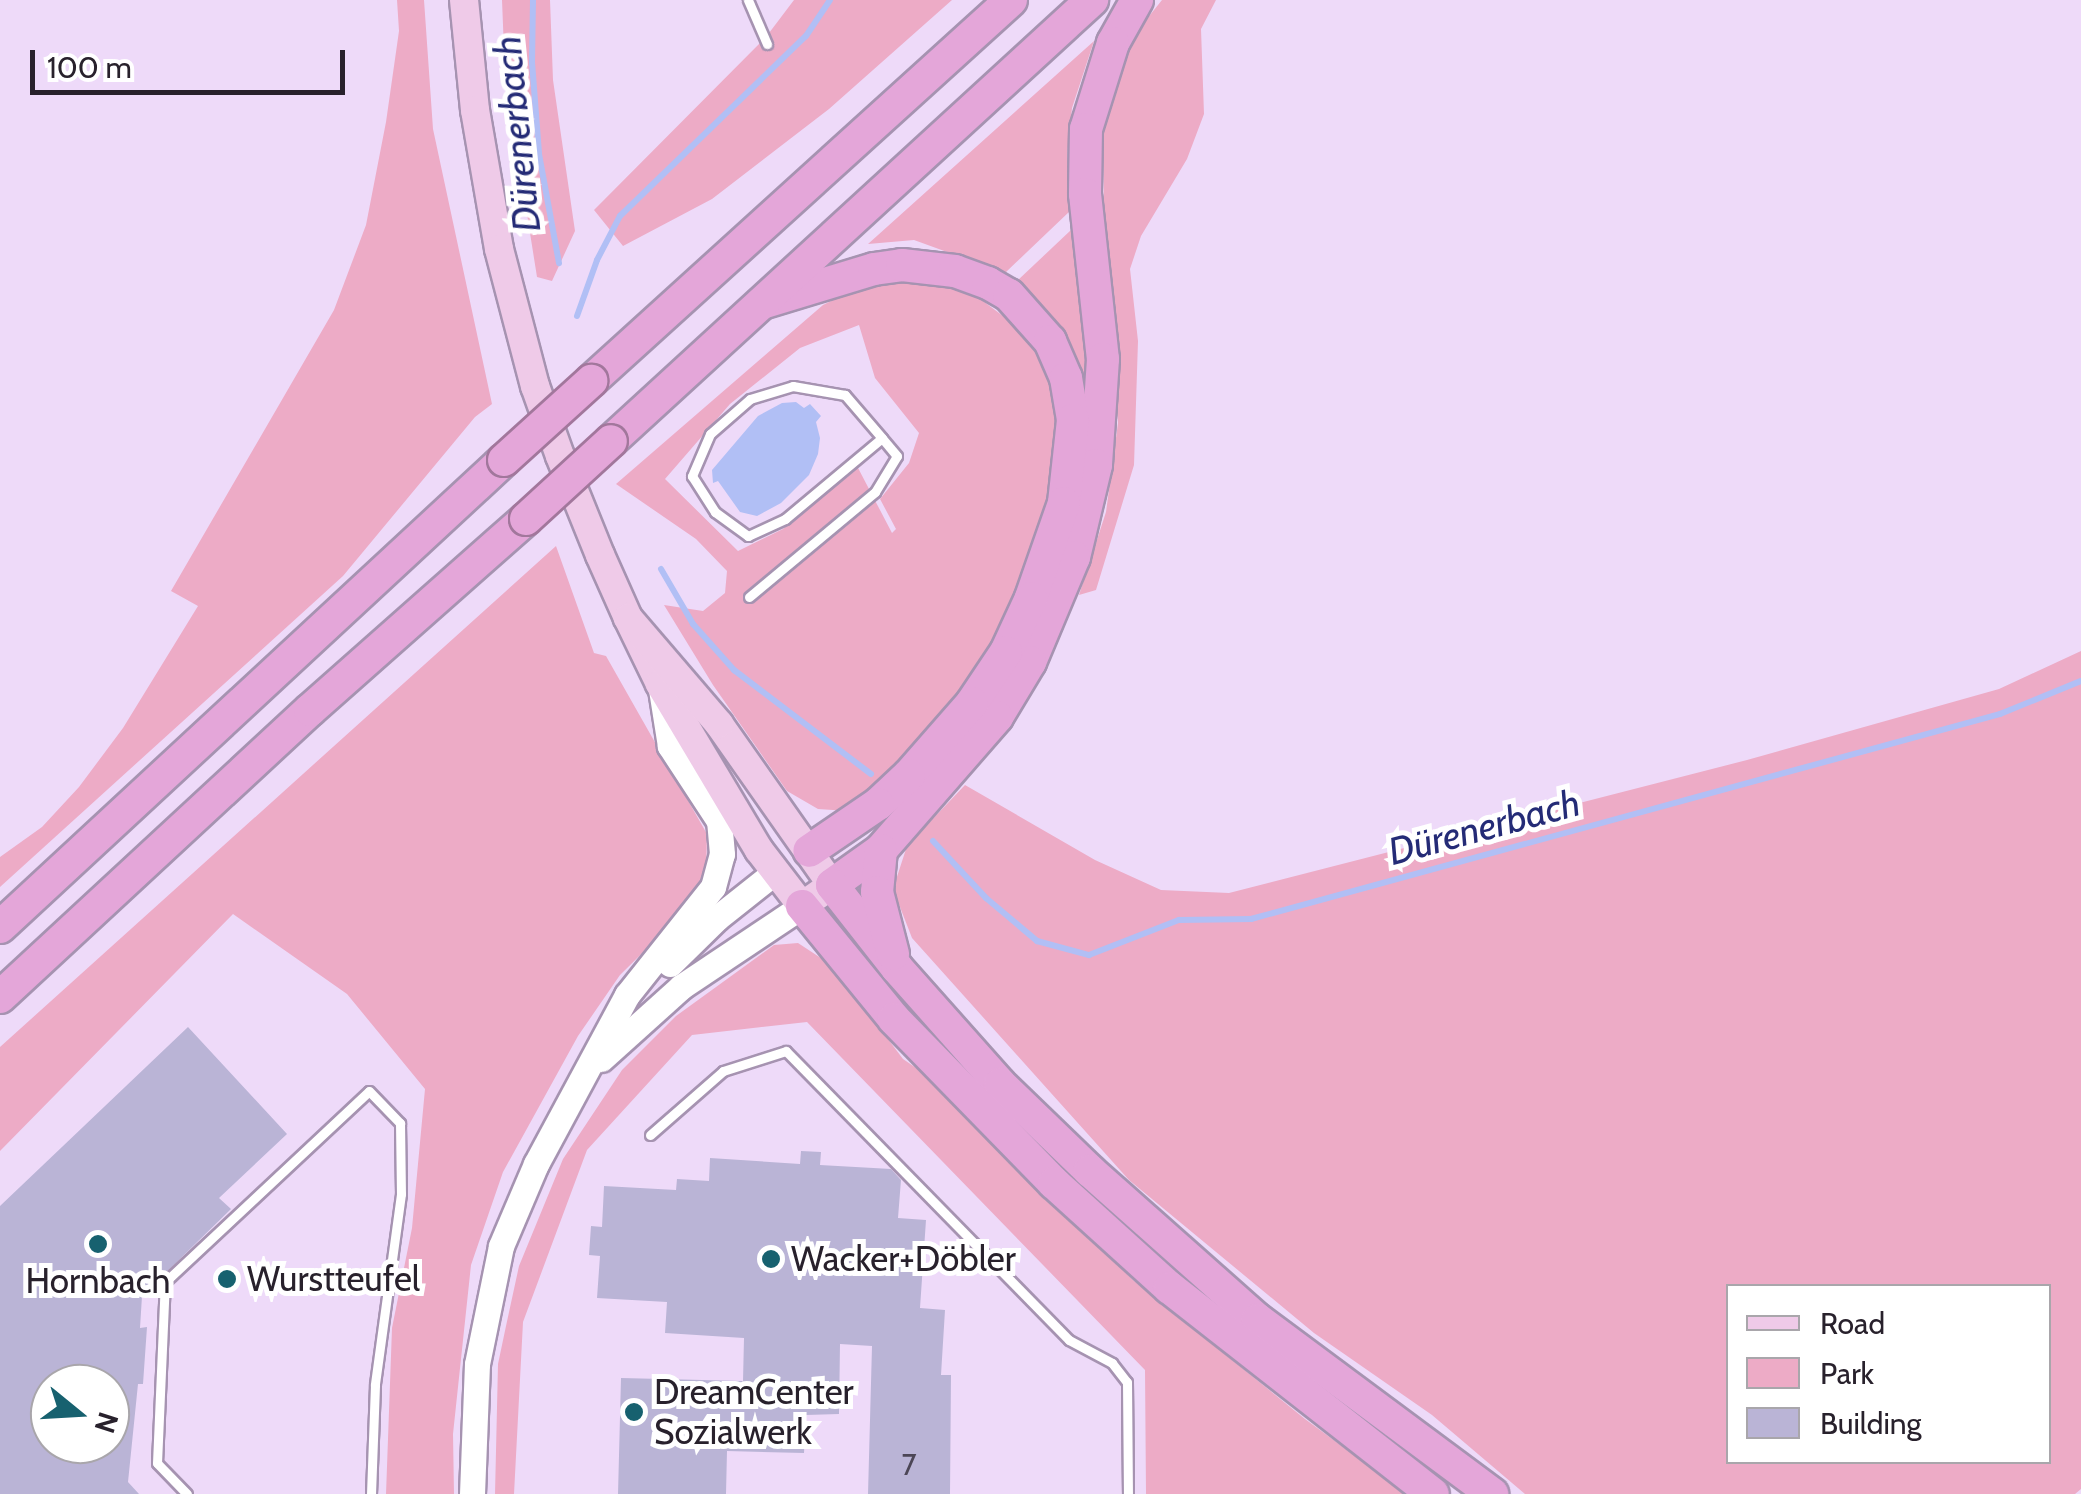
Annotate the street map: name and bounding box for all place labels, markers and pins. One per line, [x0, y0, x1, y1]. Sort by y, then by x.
marker: Hornbach [87, 1233, 109, 1255]
place label: Wacker+Döbler [791, 1238, 1016, 1280]
marker: Wacker+Döbler [760, 1248, 782, 1270]
place label: Wurstteufel [247, 1258, 420, 1300]
place label: Hornbach [25, 1260, 171, 1302]
marker: Wurstteufel [216, 1268, 238, 1290]
place label: DreamCenter Sozialwerk [654, 1371, 854, 1453]
marker: DreamCenter Sozialwerk [623, 1401, 645, 1423]

